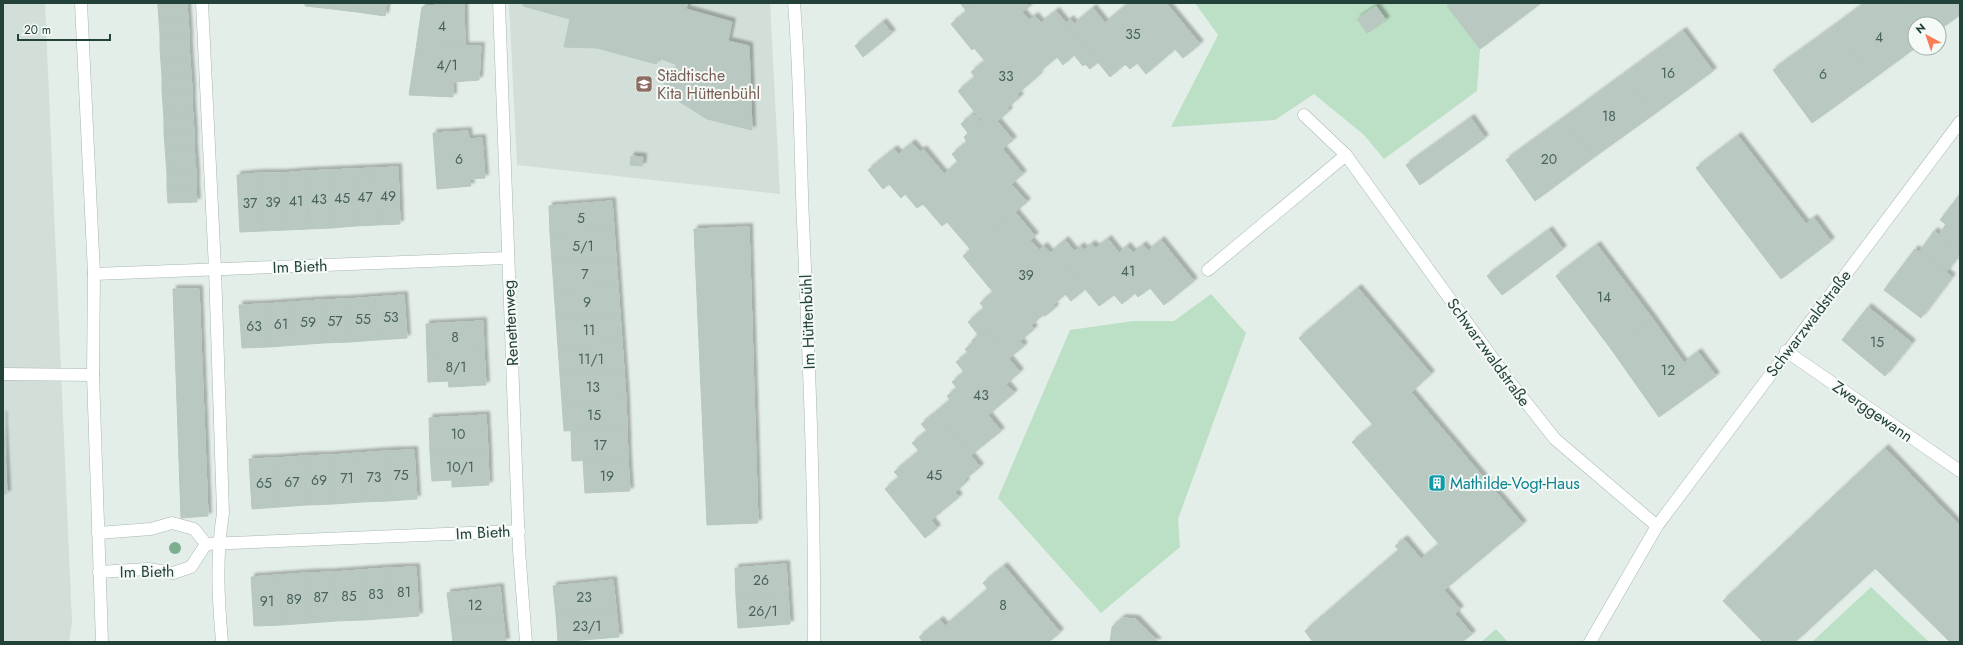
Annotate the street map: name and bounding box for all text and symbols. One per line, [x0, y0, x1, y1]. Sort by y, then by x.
scale bar [18, 16, 110, 42]
house number: 4 [438, 16, 446, 36]
north arrow [1907, 16, 1947, 56]
text: N [1912, 19, 1929, 37]
text: 20 m [24, 21, 51, 39]
house number: 35 [1125, 24, 1141, 44]
house number: 4 [1875, 27, 1883, 47]
house number: 4/1 [436, 55, 458, 75]
house number: 16 [1661, 63, 1675, 83]
place label: Städtische Kita Hüttenbühl [657, 64, 760, 105]
house number: 6 [1819, 64, 1827, 84]
house number: 33 [998, 66, 1014, 86]
school or university icon: Städtische Kita Hüttenbühl [634, 74, 654, 94]
house number: 18 [1602, 106, 1616, 126]
house number: 6 [455, 149, 463, 169]
house number: 20 [1541, 149, 1557, 169]
house number: 49 [380, 186, 396, 206]
house number: 47 [357, 187, 373, 207]
house number: 45 [334, 188, 350, 208]
house number: 43 [311, 189, 327, 209]
house number: 41 [289, 191, 303, 211]
house number: 39 [265, 192, 281, 212]
house number: 37 [243, 193, 258, 213]
house number: 5 [577, 208, 585, 228]
house number: 5/1 [572, 236, 594, 256]
street label: Im Bieth [272, 254, 328, 279]
house number: 41 [1121, 261, 1135, 281]
house number: 7 [581, 264, 589, 284]
house number: 39 [1018, 265, 1034, 285]
street label: Schwarzwaldstraße [1760, 265, 1856, 382]
street label: Im Hüttenbühl [794, 274, 821, 370]
street label: Renettenweg [497, 279, 524, 367]
house number: 14 [1597, 287, 1611, 307]
house number: 9 [583, 292, 591, 312]
street label: Schwarzwaldstraße [1441, 293, 1536, 411]
house number: 53 [383, 307, 399, 327]
house number: 55 [355, 309, 371, 329]
house number: 57 [327, 311, 343, 331]
house number: 59 [300, 312, 316, 332]
house number: 61 [274, 314, 288, 334]
house number: 63 [246, 316, 262, 336]
house number: 11 [583, 320, 595, 340]
house number: 8 [451, 327, 459, 347]
house number: 15 [1870, 332, 1884, 352]
house number: 11/1 [578, 349, 604, 369]
house number: 8/1 [446, 357, 466, 377]
house number: 12 [1661, 360, 1675, 380]
street label: Zwerggewann [1828, 375, 1918, 448]
house number: 13 [586, 377, 600, 397]
house number: 43 [973, 385, 989, 405]
house number: 15 [587, 405, 601, 425]
house number: 10 [451, 424, 465, 444]
house number: 17 [593, 435, 607, 455]
house number: 10/1 [446, 457, 474, 477]
house number: 75 [393, 465, 409, 485]
house number: 45 [926, 465, 942, 485]
house number: 19 [600, 466, 614, 486]
house number: 73 [367, 467, 382, 487]
house number: 71 [340, 468, 354, 488]
house number: 69 [311, 470, 327, 490]
house number: 67 [284, 472, 300, 492]
place label: Mathilde-Vogt-Haus [1450, 472, 1580, 495]
house number: 65 [256, 473, 272, 493]
building icon: Mathilde-Vogt-Haus [1427, 473, 1447, 493]
street label: Im Bieth [455, 520, 511, 545]
street label: Im Bieth [119, 560, 175, 583]
house number: 26 [753, 570, 769, 590]
house number: 81 [397, 582, 411, 602]
house number: 83 [368, 584, 384, 604]
house number: 85 [341, 586, 357, 606]
house number: 87 [314, 587, 329, 607]
house number: 23 [576, 587, 592, 607]
house number: 89 [286, 589, 302, 609]
house number: 91 [260, 591, 274, 611]
house number: 12 [468, 595, 482, 615]
house number: 8 [999, 595, 1007, 615]
house number: 26/1 [748, 601, 778, 621]
house number: 23/1 [573, 616, 601, 636]

